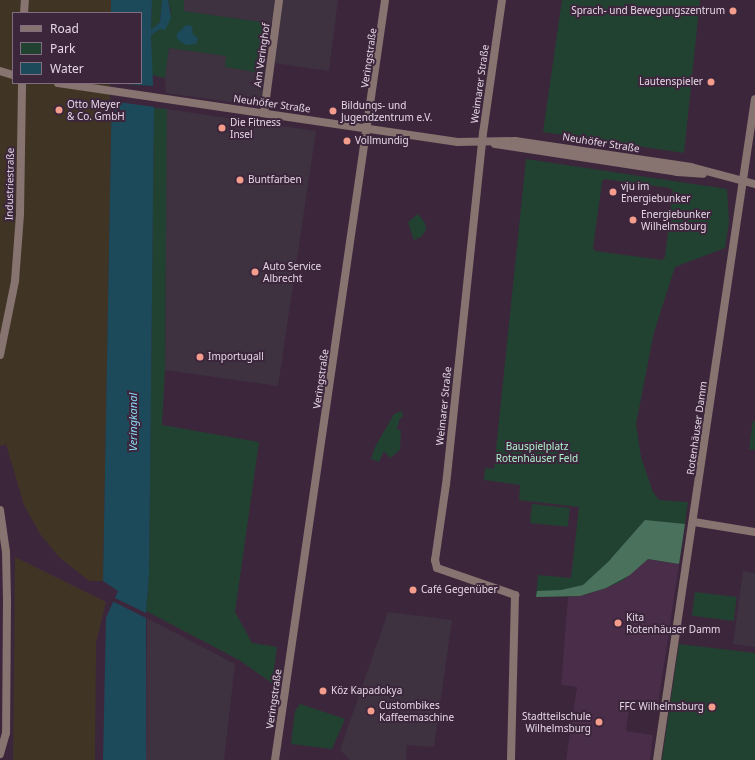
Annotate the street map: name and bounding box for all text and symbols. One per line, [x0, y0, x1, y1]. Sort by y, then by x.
place label: Sprach- und Bewegungszentrum [571, 5, 725, 17]
marker: Sprach- und Bewegungszentrum [728, 6, 738, 16]
legend [12, 12, 142, 84]
text: Road [50, 20, 79, 37]
street label: Am Veringhof [252, 22, 272, 88]
street label: Veringstraße [359, 27, 379, 89]
text: Park [50, 40, 75, 57]
street label: Weimarer Straße [469, 44, 491, 124]
text: Water [50, 60, 84, 77]
place label: Lautenspieler [639, 76, 703, 88]
marker: Lautenspieler [706, 77, 716, 87]
street label: Neuhöfer Straße [233, 93, 311, 115]
place label: Otto Meyer & Co. GmbH [67, 98, 125, 122]
place label: Bildungs- und Jugendzentrum e.V. [341, 99, 432, 122]
marker: Otto Meyer & Co. GmbH [54, 105, 64, 115]
marker: Bildungs- und Jugendzentrum e.V. [328, 106, 338, 116]
place label: Die Fitness Insel [230, 116, 281, 140]
marker: Die Fitness Insel [217, 123, 227, 133]
street label: Neuhöfer Straße [562, 131, 640, 155]
place label: Vollmundig [355, 135, 409, 147]
marker: Vollmundig [342, 136, 352, 146]
street label: Industriestraße [3, 148, 17, 220]
place label: Buntfarben [248, 174, 302, 186]
marker: Buntfarben [235, 175, 245, 185]
place label: vju im Energiebunker [621, 180, 690, 204]
marker: vju im Energiebunker [608, 187, 618, 197]
place label: Energiebunker Wilhelmsburg [641, 208, 710, 232]
marker: Energiebunker Wilhelmsburg [628, 215, 638, 225]
place label: Auto Service Albrecht [263, 260, 321, 284]
marker: Auto Service Albrecht [250, 267, 260, 277]
street label: Veringstraße [311, 348, 331, 410]
place label: Importugall [208, 351, 264, 363]
marker: Importugall [195, 352, 205, 362]
street label: Weimarer Straße [434, 366, 454, 446]
street label: Rotenhäuser Damm [684, 380, 710, 476]
water label: Veringkanal [126, 393, 140, 451]
park label: Bauspielplatz Rotenhäuser Feld [496, 440, 578, 464]
place label: Café Gegenüber [421, 584, 498, 596]
marker: Café Gegenüber [408, 585, 418, 595]
place label: Kita Rotenhäuser Damm [626, 611, 720, 634]
marker: Kita Rotenhäuser Damm [613, 618, 623, 628]
street label: Veringstraße [264, 668, 284, 730]
place label: Köz Kapadokya [331, 685, 402, 697]
marker: Köz Kapadokya [318, 686, 328, 696]
place label: Custombikes Kaffeemaschine [379, 699, 454, 722]
place label: FFC Wilhelmsburg [619, 701, 704, 713]
marker: FFC Wilhelmsburg [707, 702, 717, 712]
marker: Custombikes Kaffeemaschine [366, 706, 376, 716]
place label: Stadtteilschule Wilhelmsburg [522, 710, 591, 734]
marker: Stadtteilschule Wilhelmsburg [594, 717, 604, 727]

